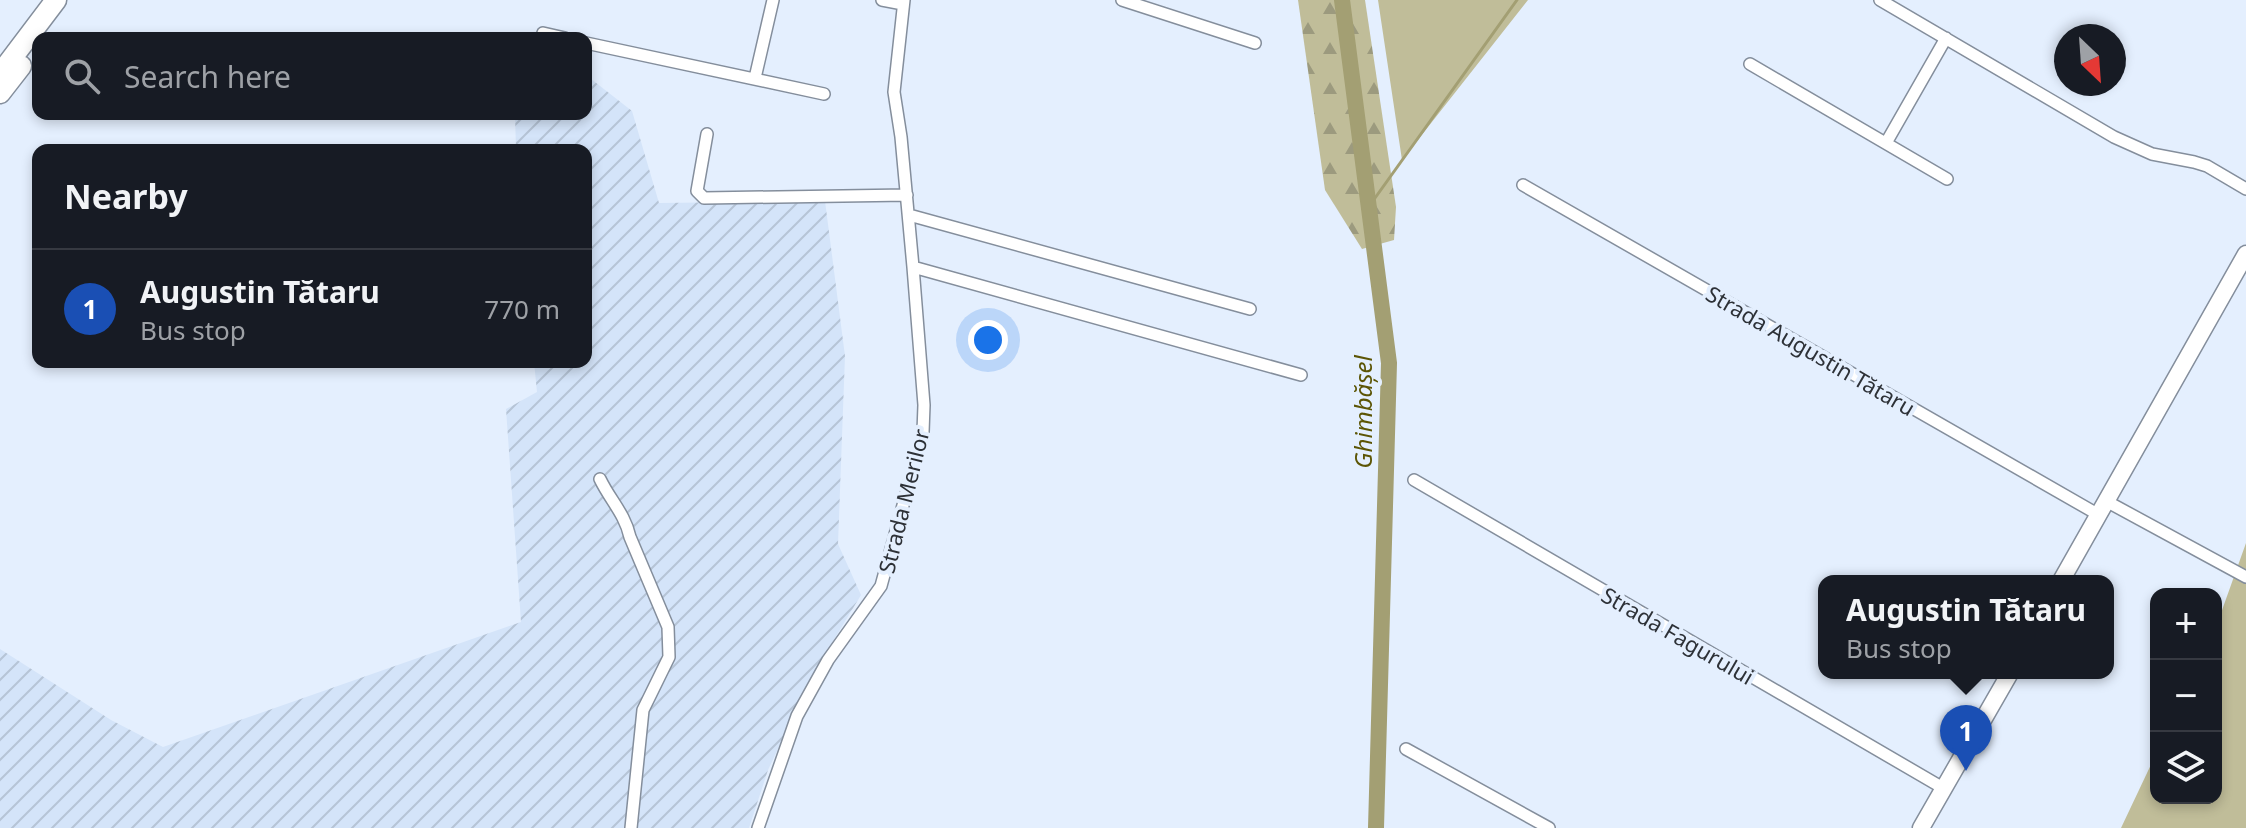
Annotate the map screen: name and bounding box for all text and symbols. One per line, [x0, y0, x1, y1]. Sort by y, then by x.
north arrow [2054, 24, 2126, 96]
search box [32, 32, 592, 120]
icon: search [60, 54, 104, 98]
text: Search here [124, 56, 291, 97]
text: Nearby [64, 173, 188, 219]
text: Augustin Tătaru [140, 271, 380, 312]
street label: Strada Augustin Tătaru [1701, 278, 1921, 422]
text: 1 [83, 291, 97, 327]
text: 770 m [484, 291, 560, 327]
text: Bus stop [140, 312, 246, 348]
your location [968, 320, 1008, 360]
water label: Ghimbășel [1346, 354, 1379, 469]
street label: Strada Merilor [871, 426, 935, 576]
popup [1818, 575, 2114, 679]
street label: Strada Fagurului [1596, 579, 1760, 691]
map controls [2150, 588, 2222, 804]
button: + [2150, 588, 2222, 660]
text: Augustin Tătaru [1846, 589, 2086, 630]
text: Bus stop [1846, 630, 1952, 666]
button: − [2150, 660, 2222, 732]
pin: 1 [1940, 705, 1992, 771]
button: layers [2150, 732, 2222, 804]

